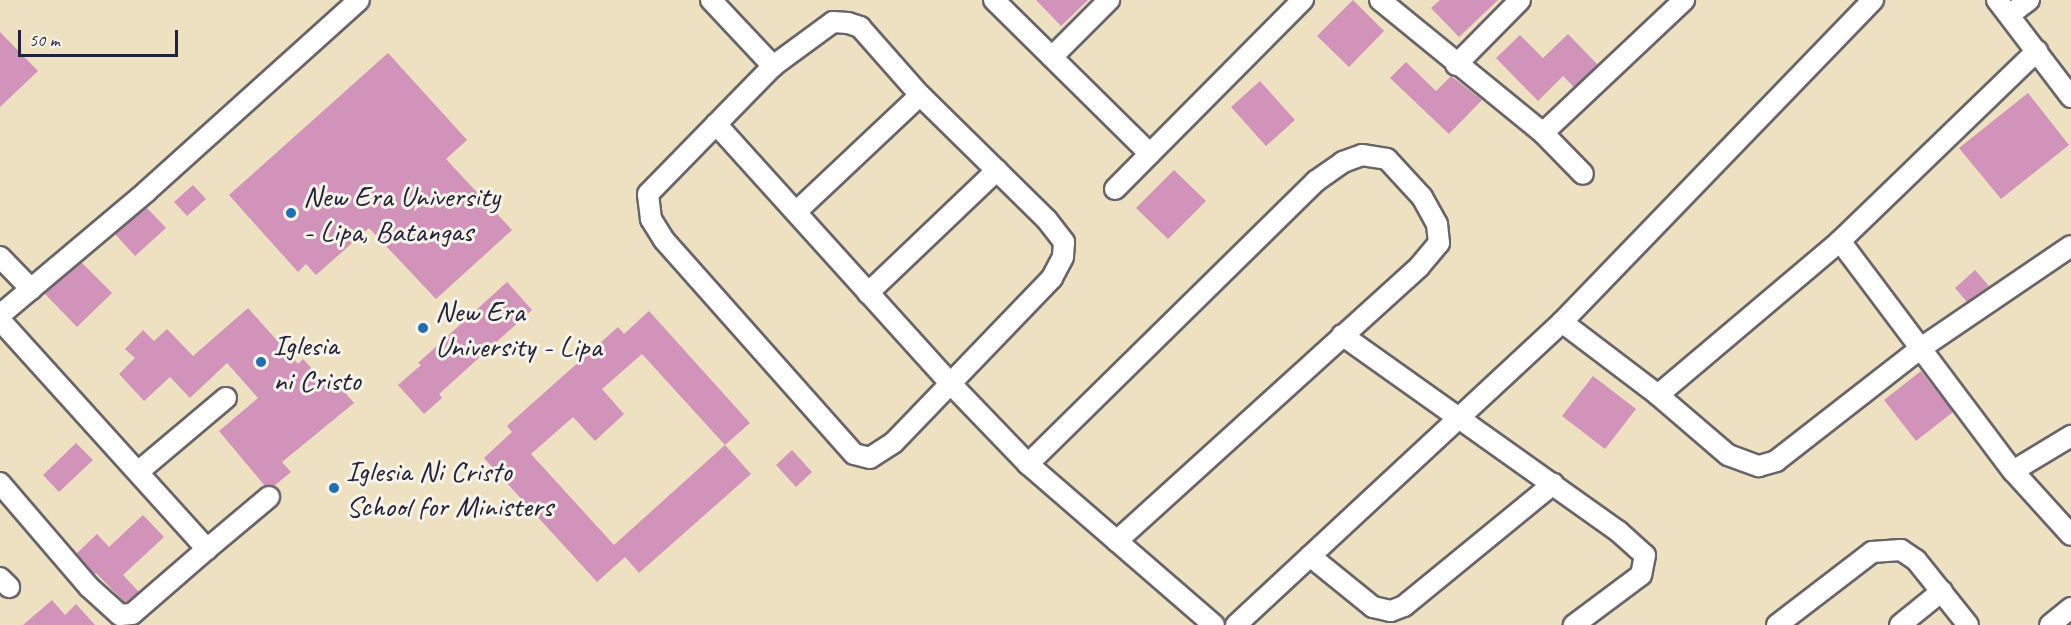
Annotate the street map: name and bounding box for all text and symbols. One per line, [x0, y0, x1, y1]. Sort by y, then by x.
scale bar [21, 18, 182, 56]
text: 50 m [29, 29, 60, 51]
place label: New Era University - Lipa, Batangas [303, 178, 501, 248]
marker: New Era University - Lipa, Batangas [284, 206, 298, 220]
place label: New Era University - Lipa [435, 293, 601, 364]
marker: New Era University - Lipa [416, 321, 430, 335]
place label: Iglesia ni Cristo [273, 327, 361, 398]
marker: Iglesia ni Cristo [254, 355, 268, 369]
place label: Iglesia Ni Cristo School for Ministers [346, 453, 553, 524]
marker: Iglesia Ni Cristo School for Ministers [327, 481, 341, 495]

